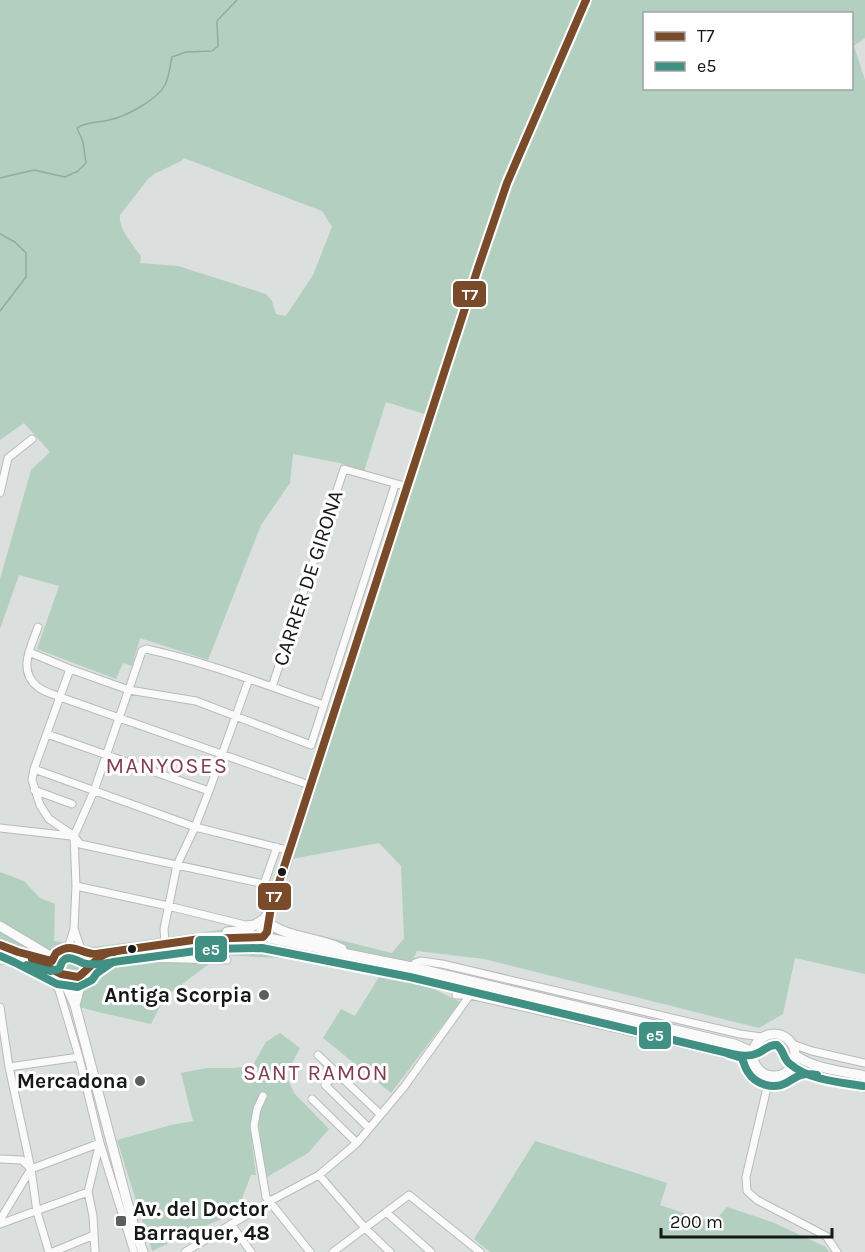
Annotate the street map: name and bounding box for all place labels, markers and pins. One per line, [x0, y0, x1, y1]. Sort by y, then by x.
unlabelled marker [276, 866, 288, 878]
unlabelled marker [126, 943, 138, 955]
place label: Antiga Scorpia [104, 983, 252, 1007]
marker: Antiga Scorpia [257, 988, 271, 1002]
place label: Mercadona [17, 1069, 128, 1093]
marker: Mercadona [133, 1074, 147, 1088]
place label: Av. del Doctor Barraquer, 48 [133, 1197, 270, 1246]
marker: Av. del Doctor Barraquer, 48 [114, 1214, 128, 1228]

